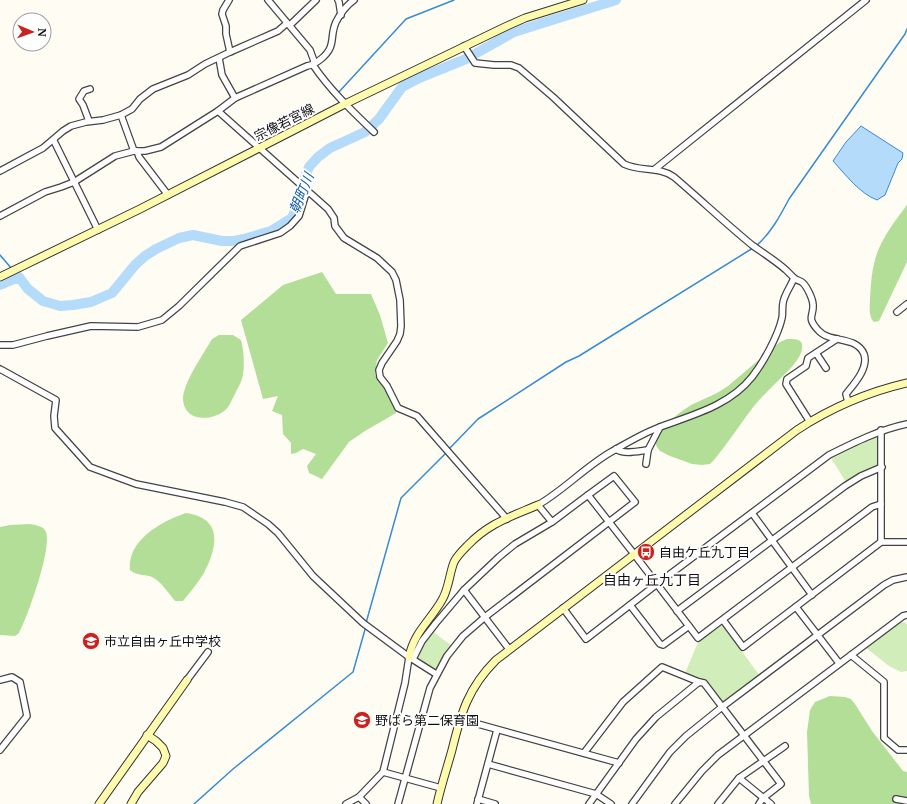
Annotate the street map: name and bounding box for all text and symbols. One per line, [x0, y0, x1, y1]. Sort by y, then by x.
north arrow [12, 12, 52, 52]
text: N [35, 28, 50, 37]
street label: 宗像若宮線 [251, 99, 317, 145]
water label: 朝町川 [284, 168, 318, 216]
bus stop icon: 自由ケ丘九丁目 [636, 542, 656, 562]
place label: 自由ケ丘九丁目 [659, 543, 750, 561]
district label: 自由ヶ丘九丁目 [603, 570, 701, 589]
school or university icon: 市立自由ヶ丘中学校 [81, 631, 101, 651]
place label: 市立自由ヶ丘中学校 [104, 632, 221, 650]
school or university icon: 野ばら第二保育園 [352, 710, 372, 730]
place label: 野ばら第二保育園 [375, 711, 479, 729]

